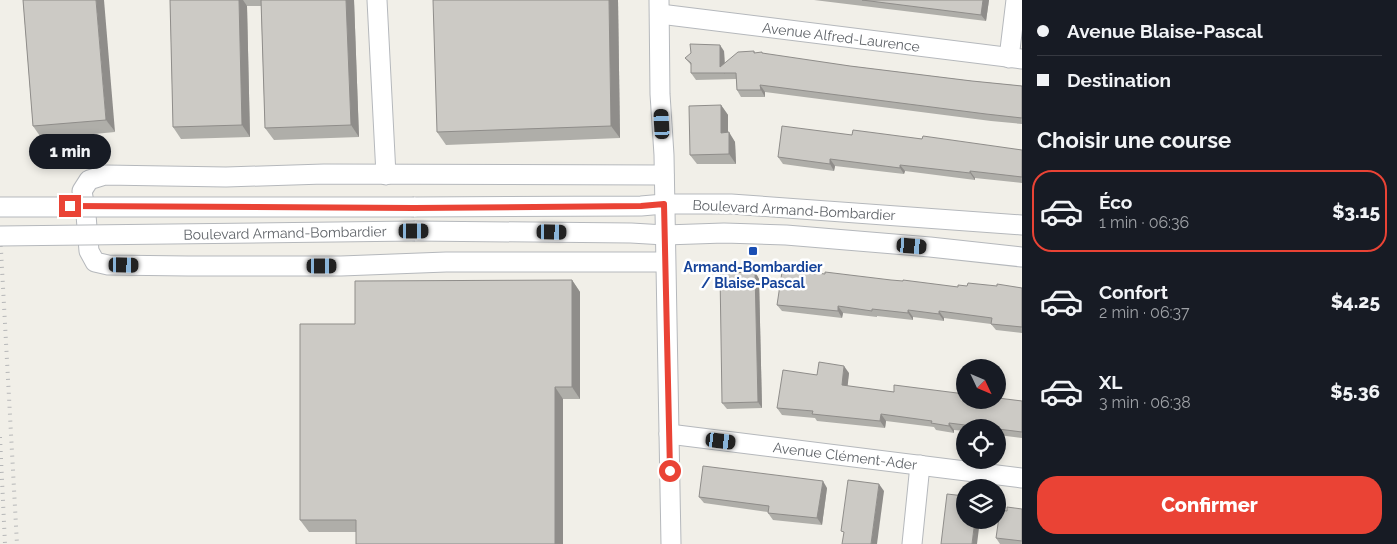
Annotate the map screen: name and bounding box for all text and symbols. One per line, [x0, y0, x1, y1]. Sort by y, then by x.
street label: Avenue Alfred-Laurence [761, 19, 921, 55]
text: Avenue Blaise-Pascal [1067, 20, 1263, 42]
text: Destination [1067, 69, 1171, 91]
car [653, 109, 670, 139]
text: Choisir une course [1037, 127, 1231, 153]
callout: 1 min [29, 134, 111, 168]
text: 1 min [49, 142, 91, 161]
icon: car [1039, 189, 1084, 234]
text: Éco [1099, 191, 1132, 213]
route end [59, 195, 81, 217]
street label: Boulevard Armand-Bombardier [692, 197, 896, 223]
text: $3.15 [1332, 200, 1380, 222]
text: 1 min · 06:36 [1099, 213, 1189, 232]
street label: Boulevard Armand-Bombardier [183, 223, 387, 243]
car [399, 224, 429, 239]
car [536, 224, 567, 240]
car [896, 237, 927, 255]
marker: Armand-Bombardier / Blaise-Pascal [747, 245, 759, 257]
car [108, 257, 139, 273]
car [307, 259, 337, 274]
place label: Armand-Bombardier / Blaise-Pascal [684, 259, 823, 291]
icon: car [1039, 279, 1084, 324]
text: Confort [1099, 281, 1168, 303]
text: $4.25 [1331, 290, 1380, 312]
text: 2 min · 06:37 [1099, 303, 1190, 322]
north arrow [956, 359, 1006, 409]
map controls [956, 359, 1006, 529]
icon: car [1039, 369, 1084, 414]
text: XL [1099, 371, 1122, 393]
text: $5.36 [1330, 380, 1380, 402]
text: 3 min · 06:38 [1099, 393, 1191, 412]
button: locate [956, 419, 1006, 469]
car [705, 432, 736, 450]
street label: Avenue Clément-Ader [772, 439, 918, 473]
route start [659, 460, 681, 482]
button: Confirmer [1037, 476, 1382, 534]
button: layers [956, 479, 1006, 529]

